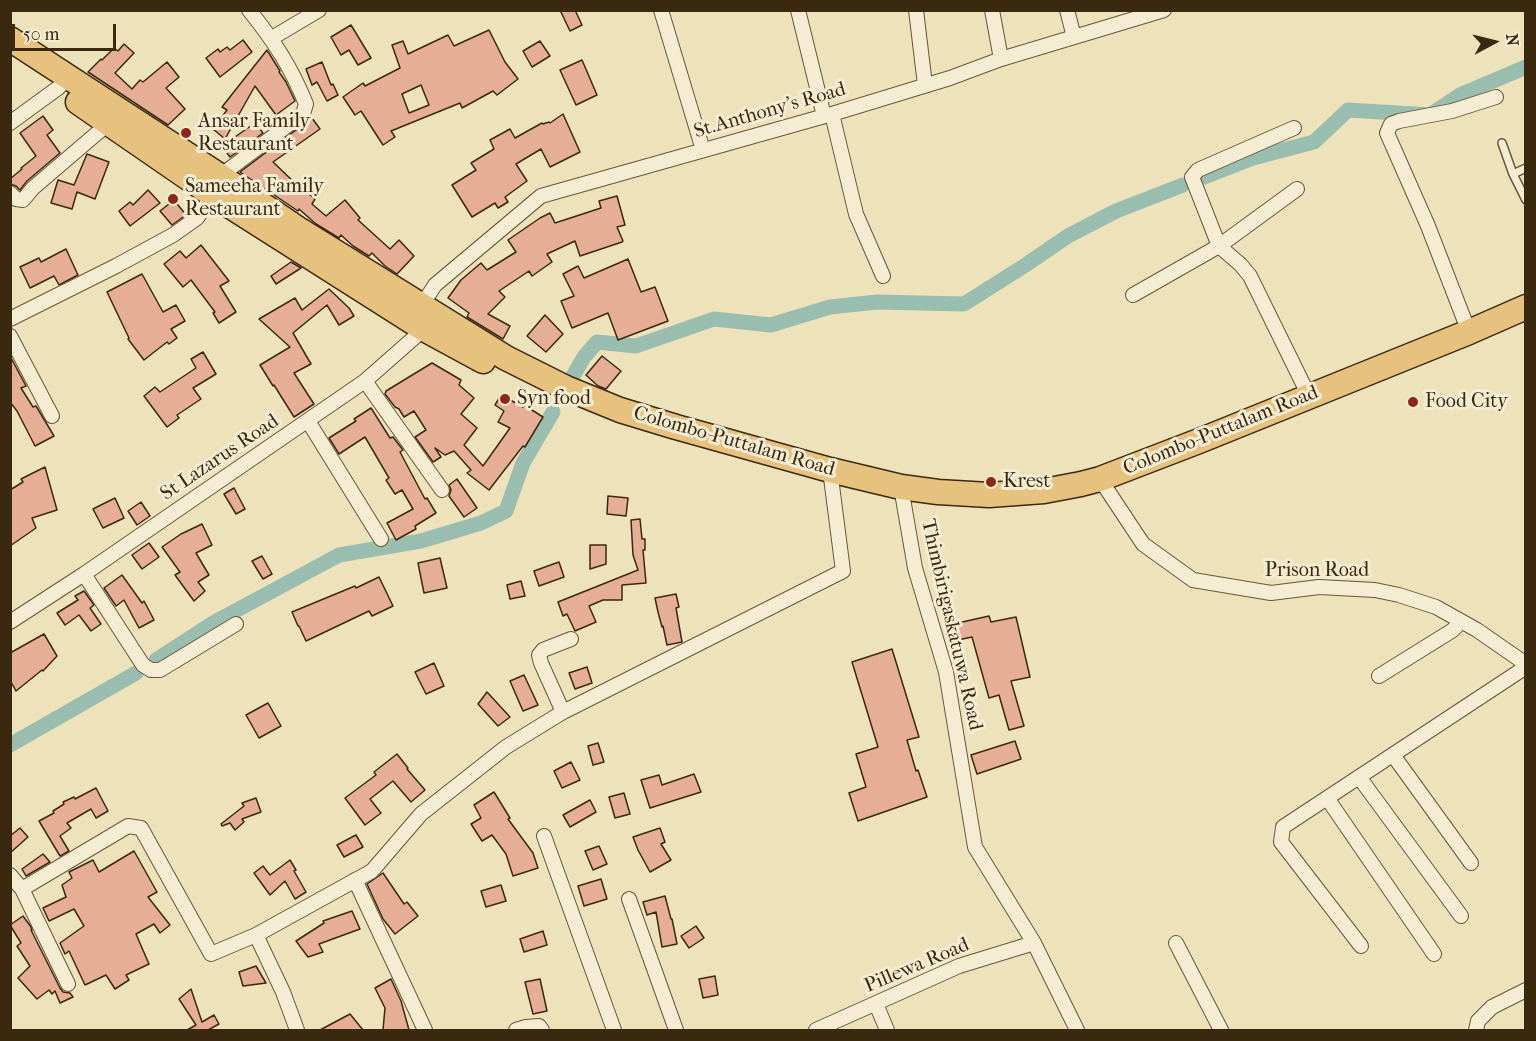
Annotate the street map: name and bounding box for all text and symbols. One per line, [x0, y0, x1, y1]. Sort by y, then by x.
scale bar [15, 12, 118, 50]
north arrow [1464, 12, 1524, 72]
text: 50 m [23, 24, 59, 45]
text: N [1502, 33, 1523, 47]
street label: St.Anthony's Road [691, 78, 849, 144]
place label: Ansar Family Restaurant [198, 110, 310, 157]
marker: Ansar Family Restaurant [179, 126, 193, 140]
place label: Sameeha Family Restaurant [185, 175, 324, 222]
marker: Sameeha Family Restaurant [166, 192, 180, 206]
street label: Colombo-Puttalam Road [1120, 381, 1322, 481]
place label: Syn food [517, 387, 591, 411]
place label: Food City [1425, 390, 1508, 414]
marker: Syn food [498, 392, 512, 406]
marker: Food City [1406, 395, 1420, 409]
street label: Colombo-Puttalam Road [631, 402, 837, 482]
street label: St Lazarus Road [156, 410, 284, 506]
place label: Krest [1003, 470, 1050, 494]
marker: Krest [984, 475, 998, 489]
street label: Thimbirigaskatuwa Road [915, 517, 987, 733]
street label: Prison Road [1265, 559, 1369, 583]
street label: Pillewa Road [861, 933, 973, 999]

